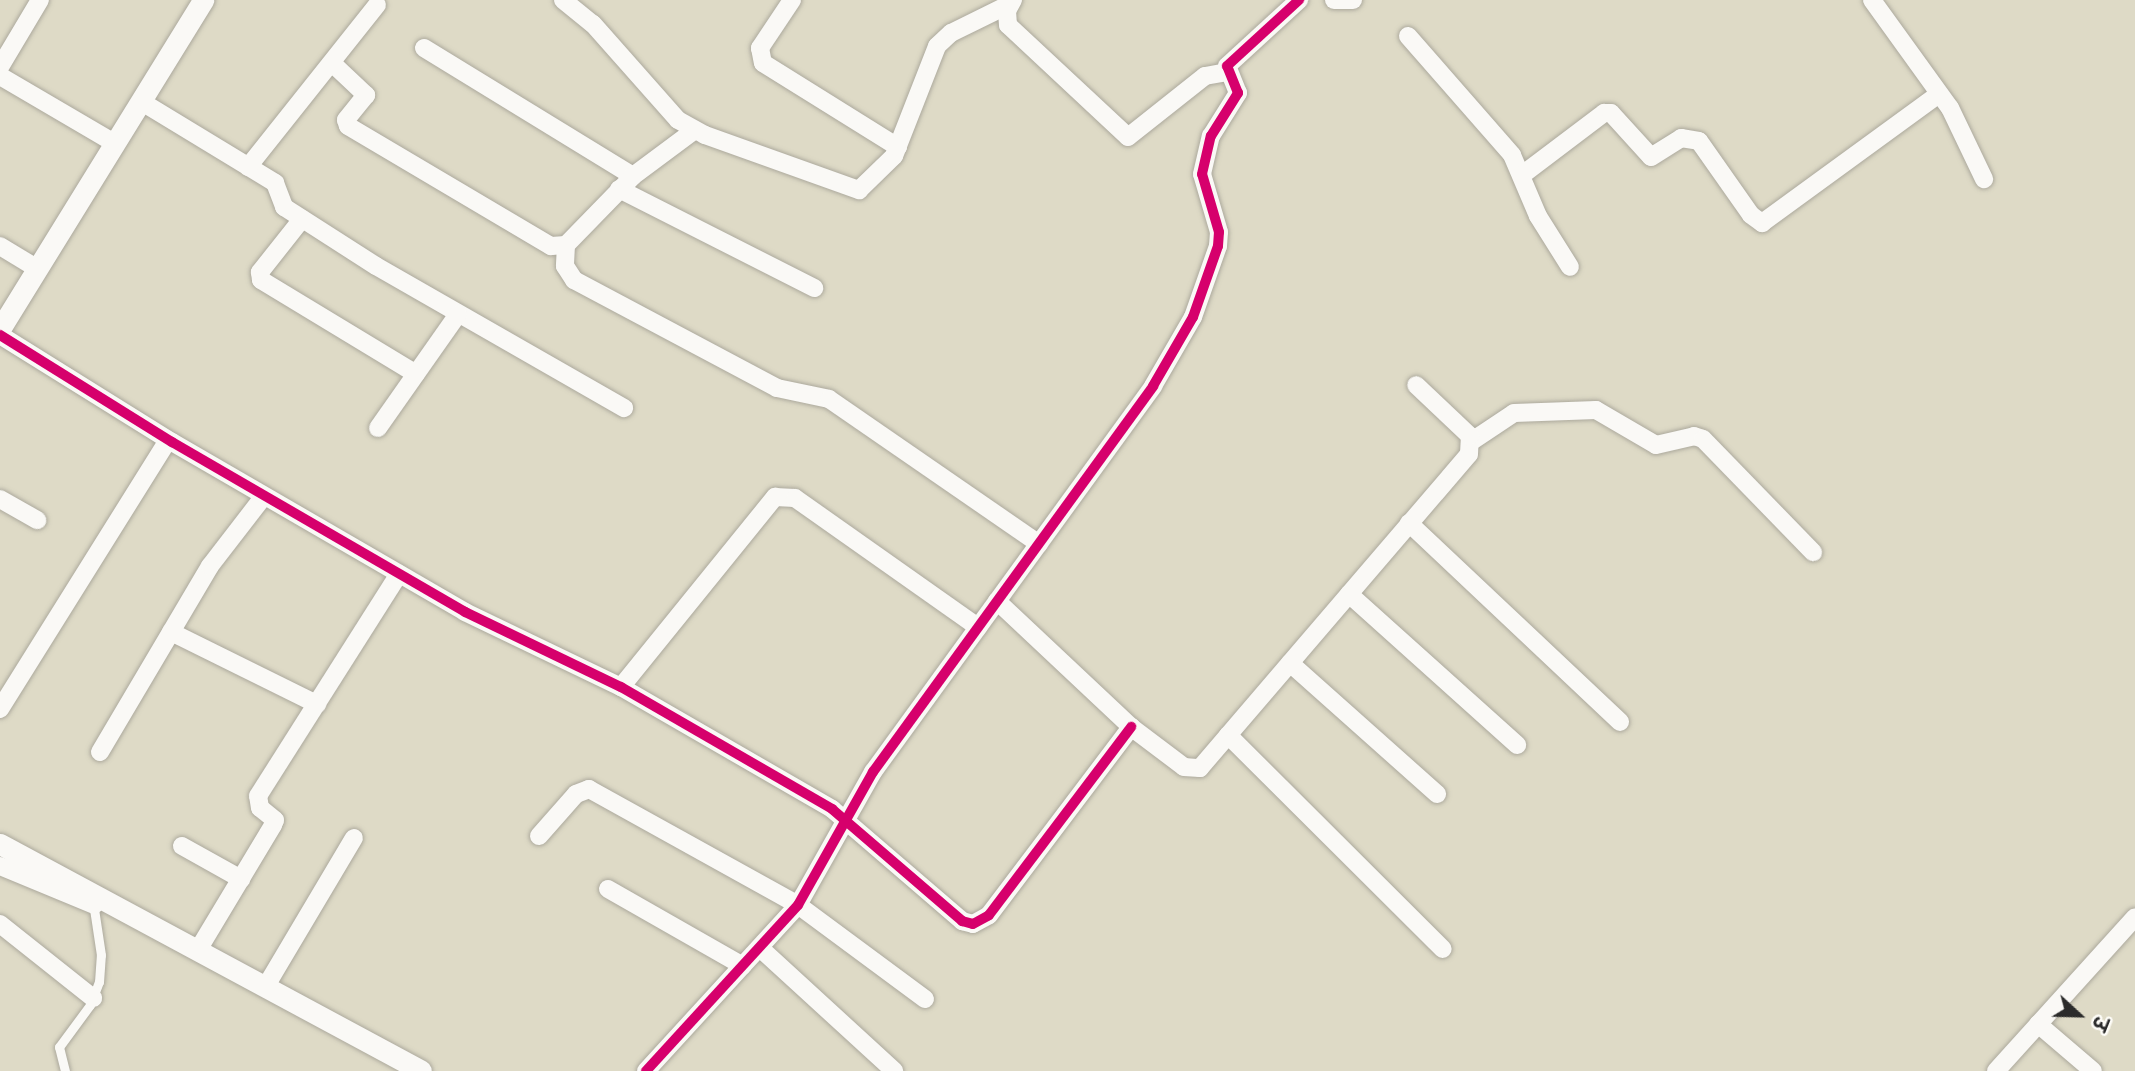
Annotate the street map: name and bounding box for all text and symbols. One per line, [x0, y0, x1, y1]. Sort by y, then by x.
north arrow [2044, 980, 2114, 1050]
text: उ [2086, 1013, 2112, 1033]

